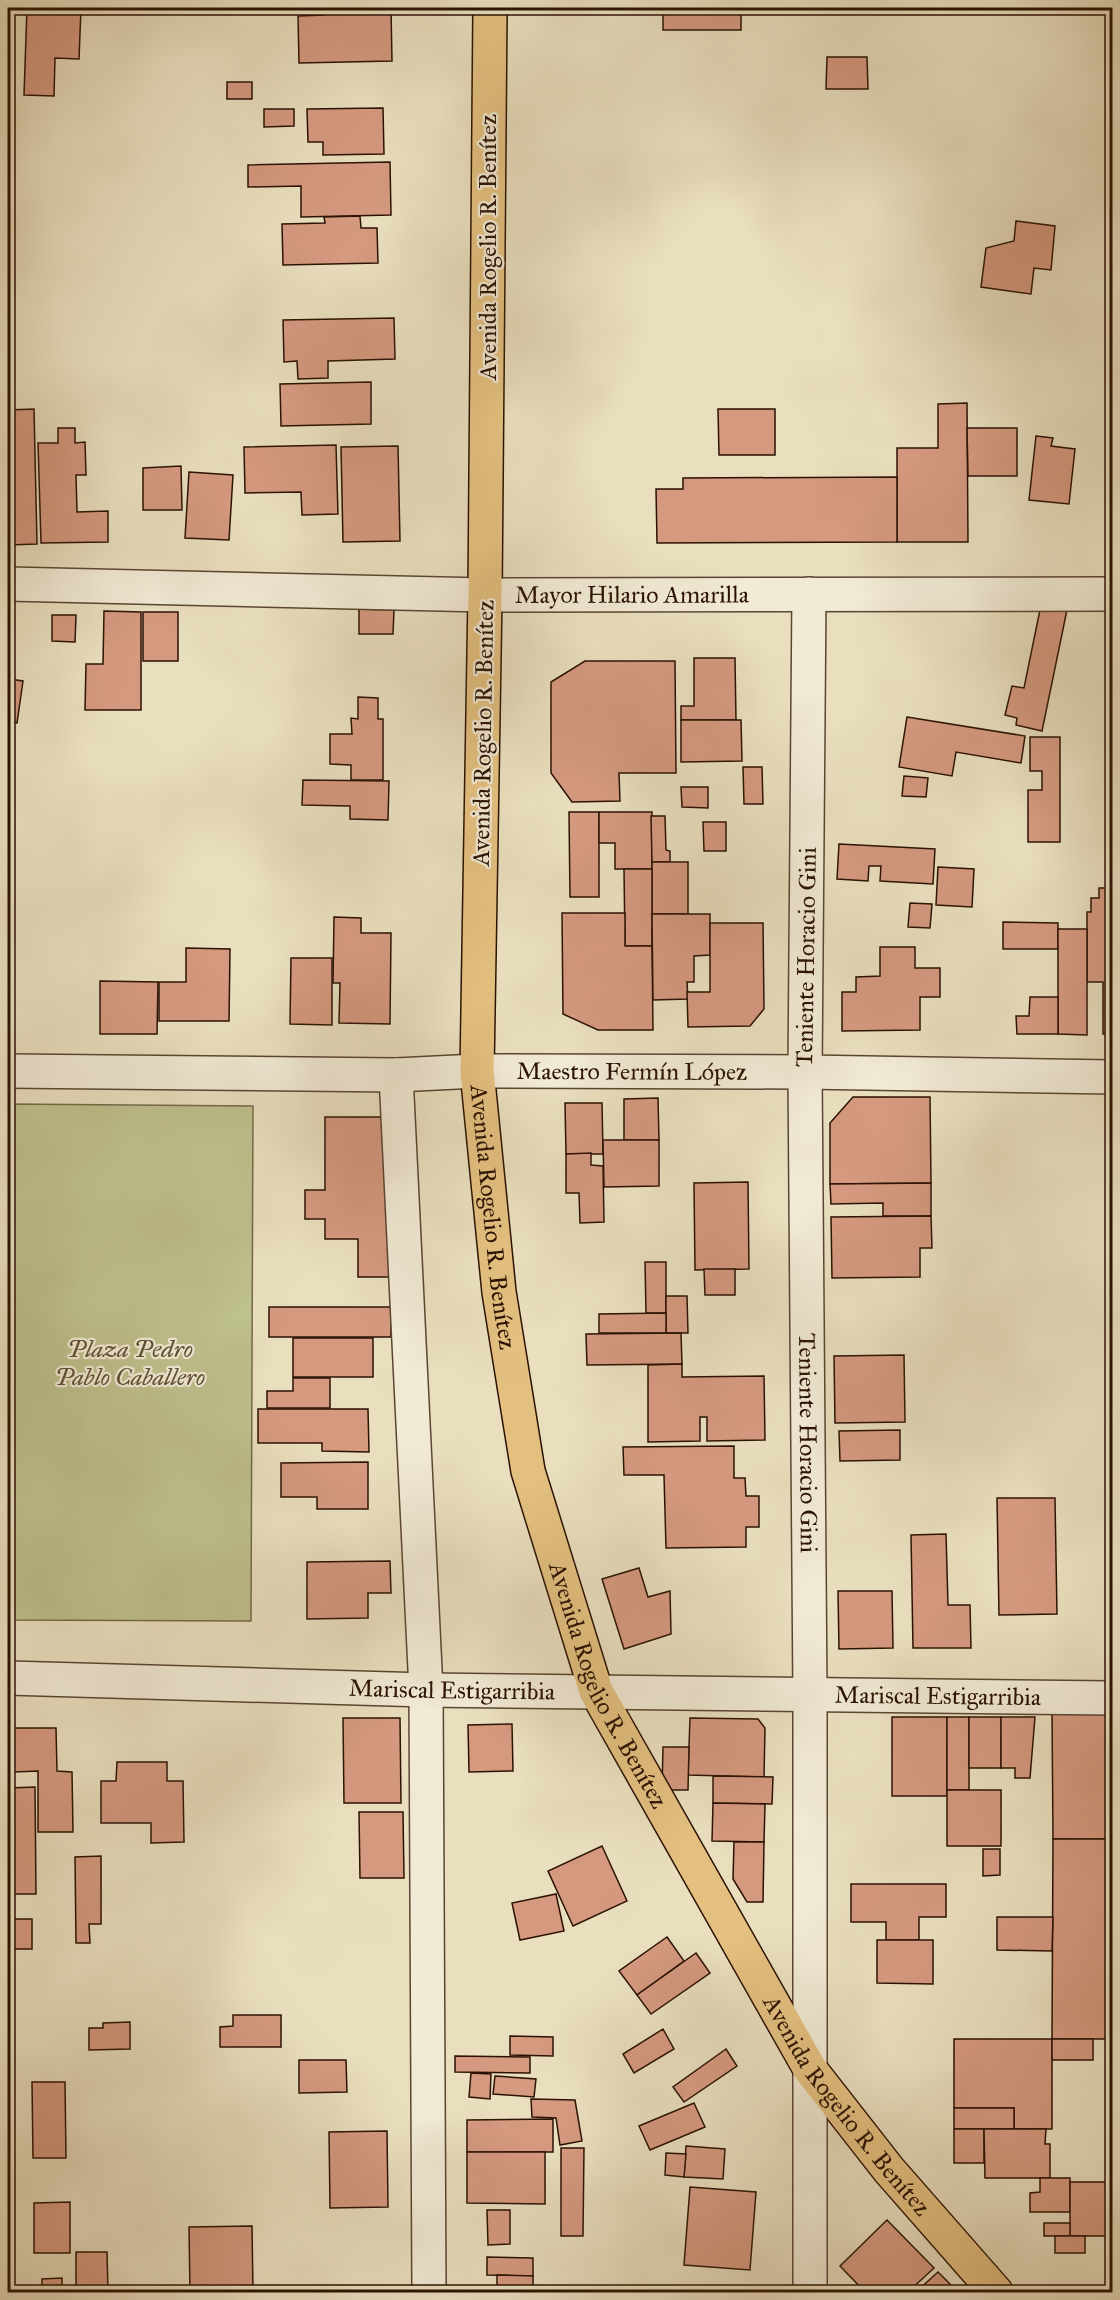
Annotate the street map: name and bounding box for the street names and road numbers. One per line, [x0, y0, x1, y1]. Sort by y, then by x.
street label: Avenida Rogelio R. Benítez [473, 114, 503, 381]
street label: Mayor Hilario Amarilla [515, 580, 750, 610]
street label: Avenida Rogelio R. Benítez [466, 600, 500, 867]
street label: Teniente Horacio Gini [789, 846, 823, 1067]
street label: Maestro Fermín López [516, 1056, 747, 1087]
street label: Avenida Rogelio R. Benítez [463, 1082, 523, 1352]
street label: Teniente Horacio Gini [792, 1333, 824, 1554]
street label: Avenida Rogelio R. Benítez [542, 1558, 674, 1814]
street label: Mariscal Estigarribia [348, 1673, 556, 1707]
street label: Mariscal Estigarribia [834, 1680, 1042, 1712]
street label: Avenida Rogelio R. Benítez [756, 1989, 937, 2222]

